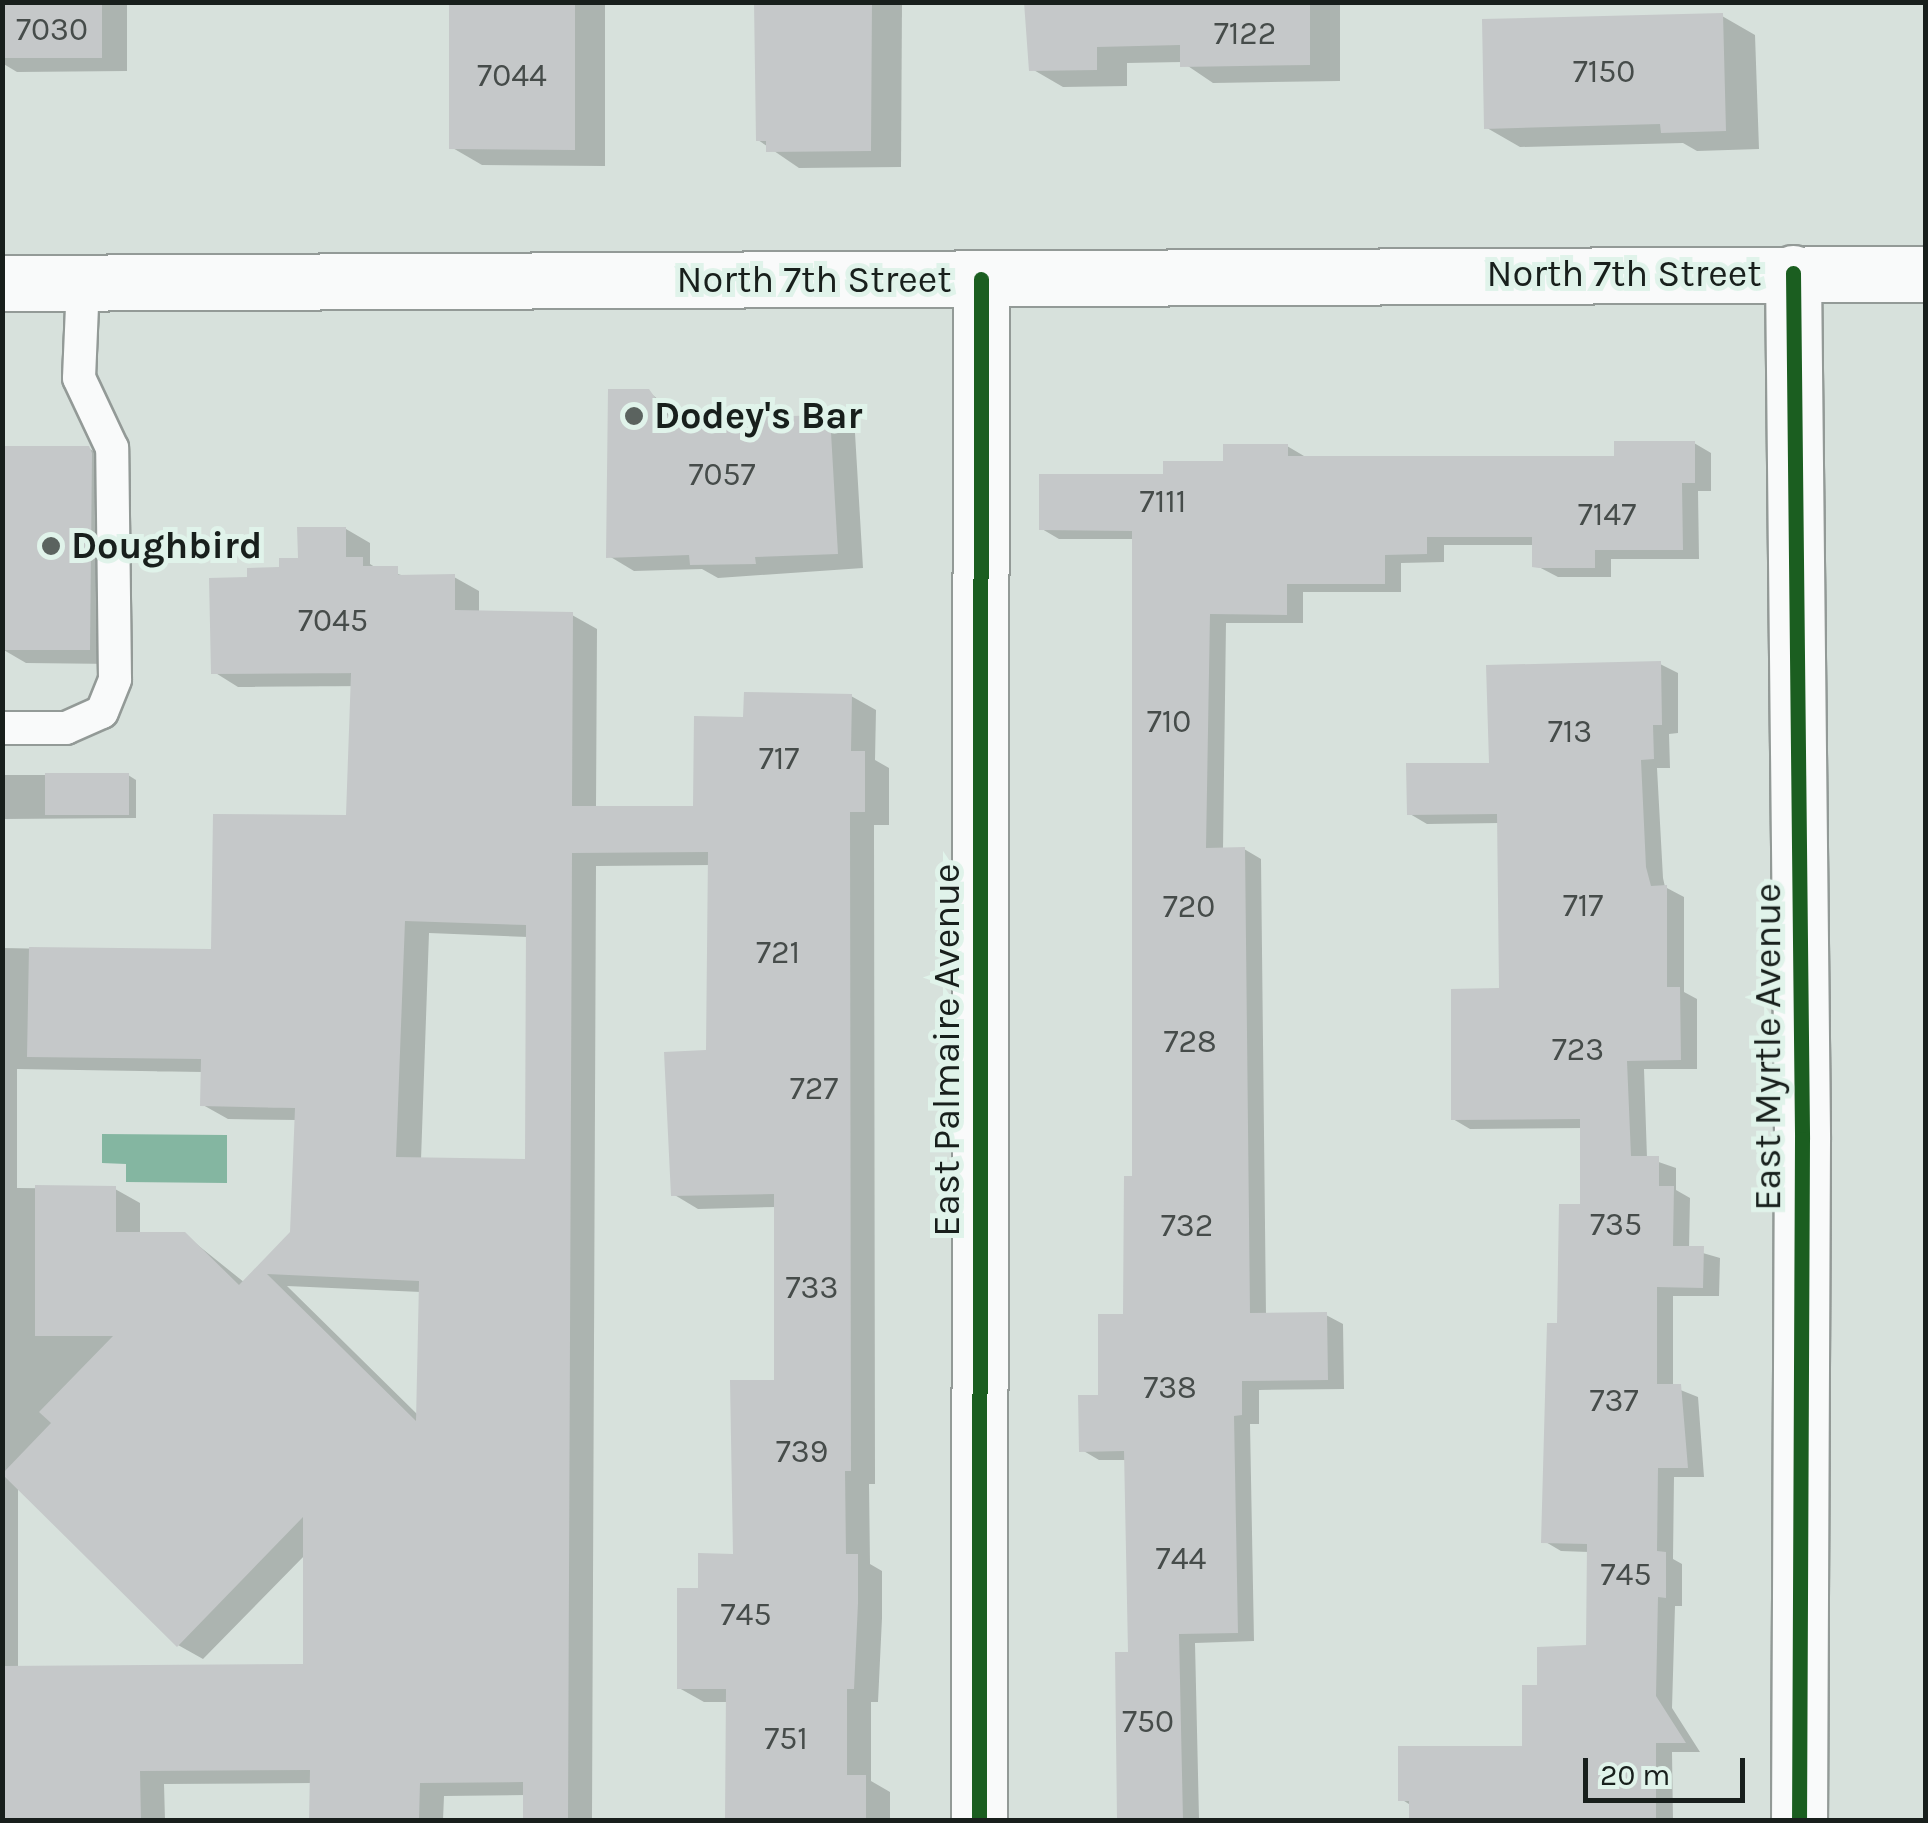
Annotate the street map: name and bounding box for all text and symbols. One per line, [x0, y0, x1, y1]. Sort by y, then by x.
house number: 7030 [16, 11, 88, 49]
house number: 7122 [1214, 15, 1276, 53]
house number: 7150 [1573, 53, 1635, 91]
house number: 7044 [477, 57, 547, 95]
street label: North 7th Street [1486, 251, 1762, 297]
street label: North 7th Street [676, 257, 952, 303]
place label: Dodey's Bar [654, 393, 862, 439]
marker: Dodey's Bar [623, 405, 645, 427]
house number: 7057 [688, 456, 756, 494]
house number: 7111 [1140, 483, 1186, 521]
house number: 7147 [1578, 496, 1636, 534]
place label: Doughbird [71, 523, 262, 569]
marker: Doughbird [40, 535, 62, 557]
house number: 7045 [298, 602, 368, 640]
house number: 710 [1147, 703, 1191, 741]
house number: 713 [1548, 713, 1592, 751]
house number: 717 [759, 740, 799, 778]
street label: East Palmaire Avenue [924, 863, 970, 1237]
street label: East Myrtle Avenue [1745, 883, 1791, 1211]
house number: 717 [1563, 887, 1603, 925]
house number: 720 [1163, 888, 1215, 926]
house number: 721 [756, 934, 800, 972]
house number: 728 [1163, 1023, 1217, 1061]
house number: 723 [1552, 1031, 1604, 1069]
house number: 727 [790, 1070, 838, 1108]
house number: 735 [1590, 1206, 1642, 1244]
house number: 732 [1161, 1207, 1213, 1245]
house number: 733 [786, 1269, 838, 1307]
house number: 738 [1143, 1369, 1197, 1407]
house number: 737 [1590, 1382, 1638, 1420]
house number: 739 [776, 1433, 828, 1471]
house number: 744 [1156, 1540, 1206, 1578]
house number: 745 [1601, 1556, 1651, 1594]
house number: 745 [721, 1596, 771, 1634]
house number: 750 [1122, 1703, 1174, 1741]
house number: 751 [764, 1720, 808, 1758]
scale bar [1588, 1738, 1750, 1800]
text: 20 m [1600, 1757, 1670, 1793]

